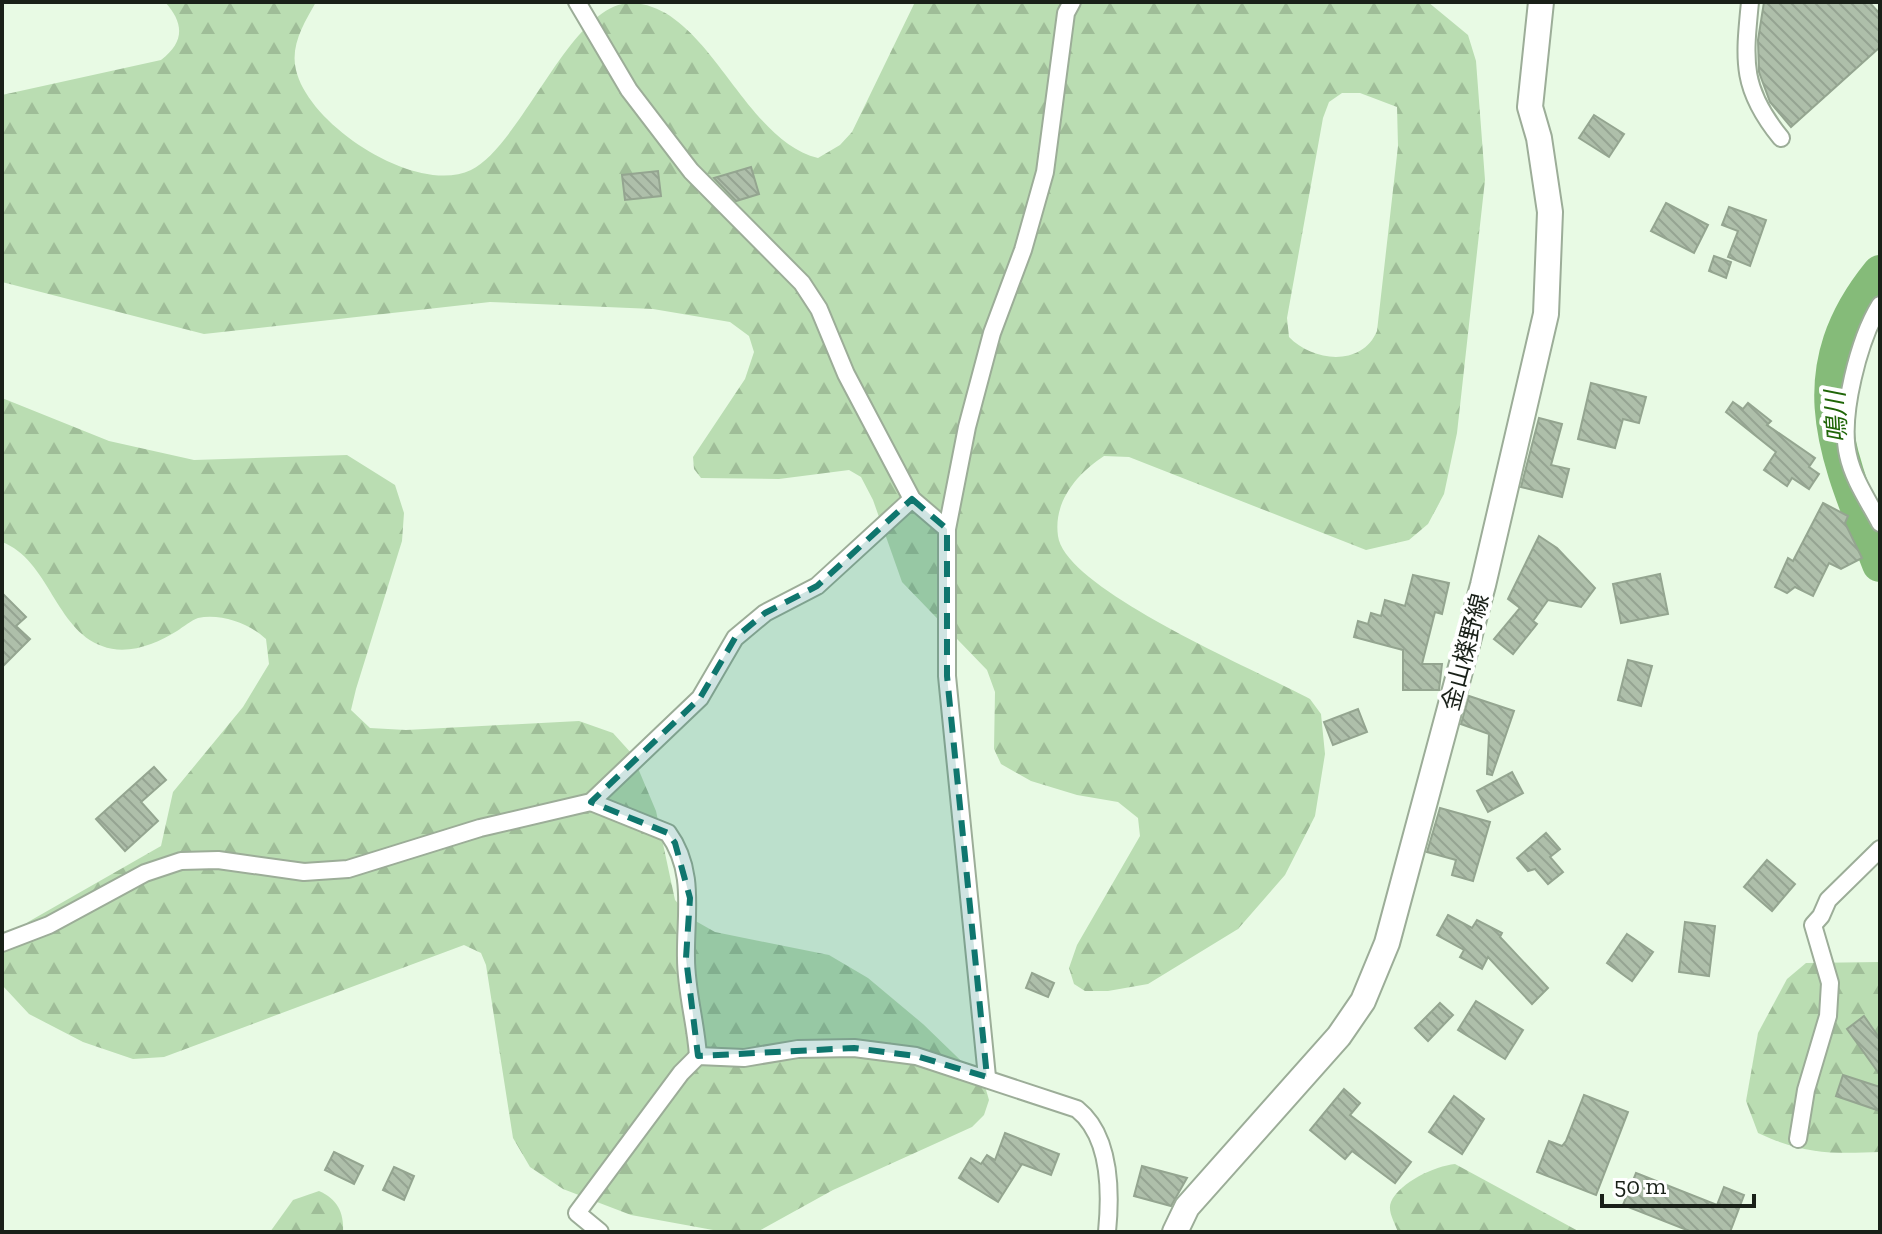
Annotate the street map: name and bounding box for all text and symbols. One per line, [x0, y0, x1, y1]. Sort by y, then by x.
water label: 鳴川 [1819, 387, 1853, 444]
street label: 金山檪野線 [1435, 590, 1495, 714]
scale bar [1602, 1158, 1754, 1208]
text: 50 m [1614, 1171, 1667, 1200]

